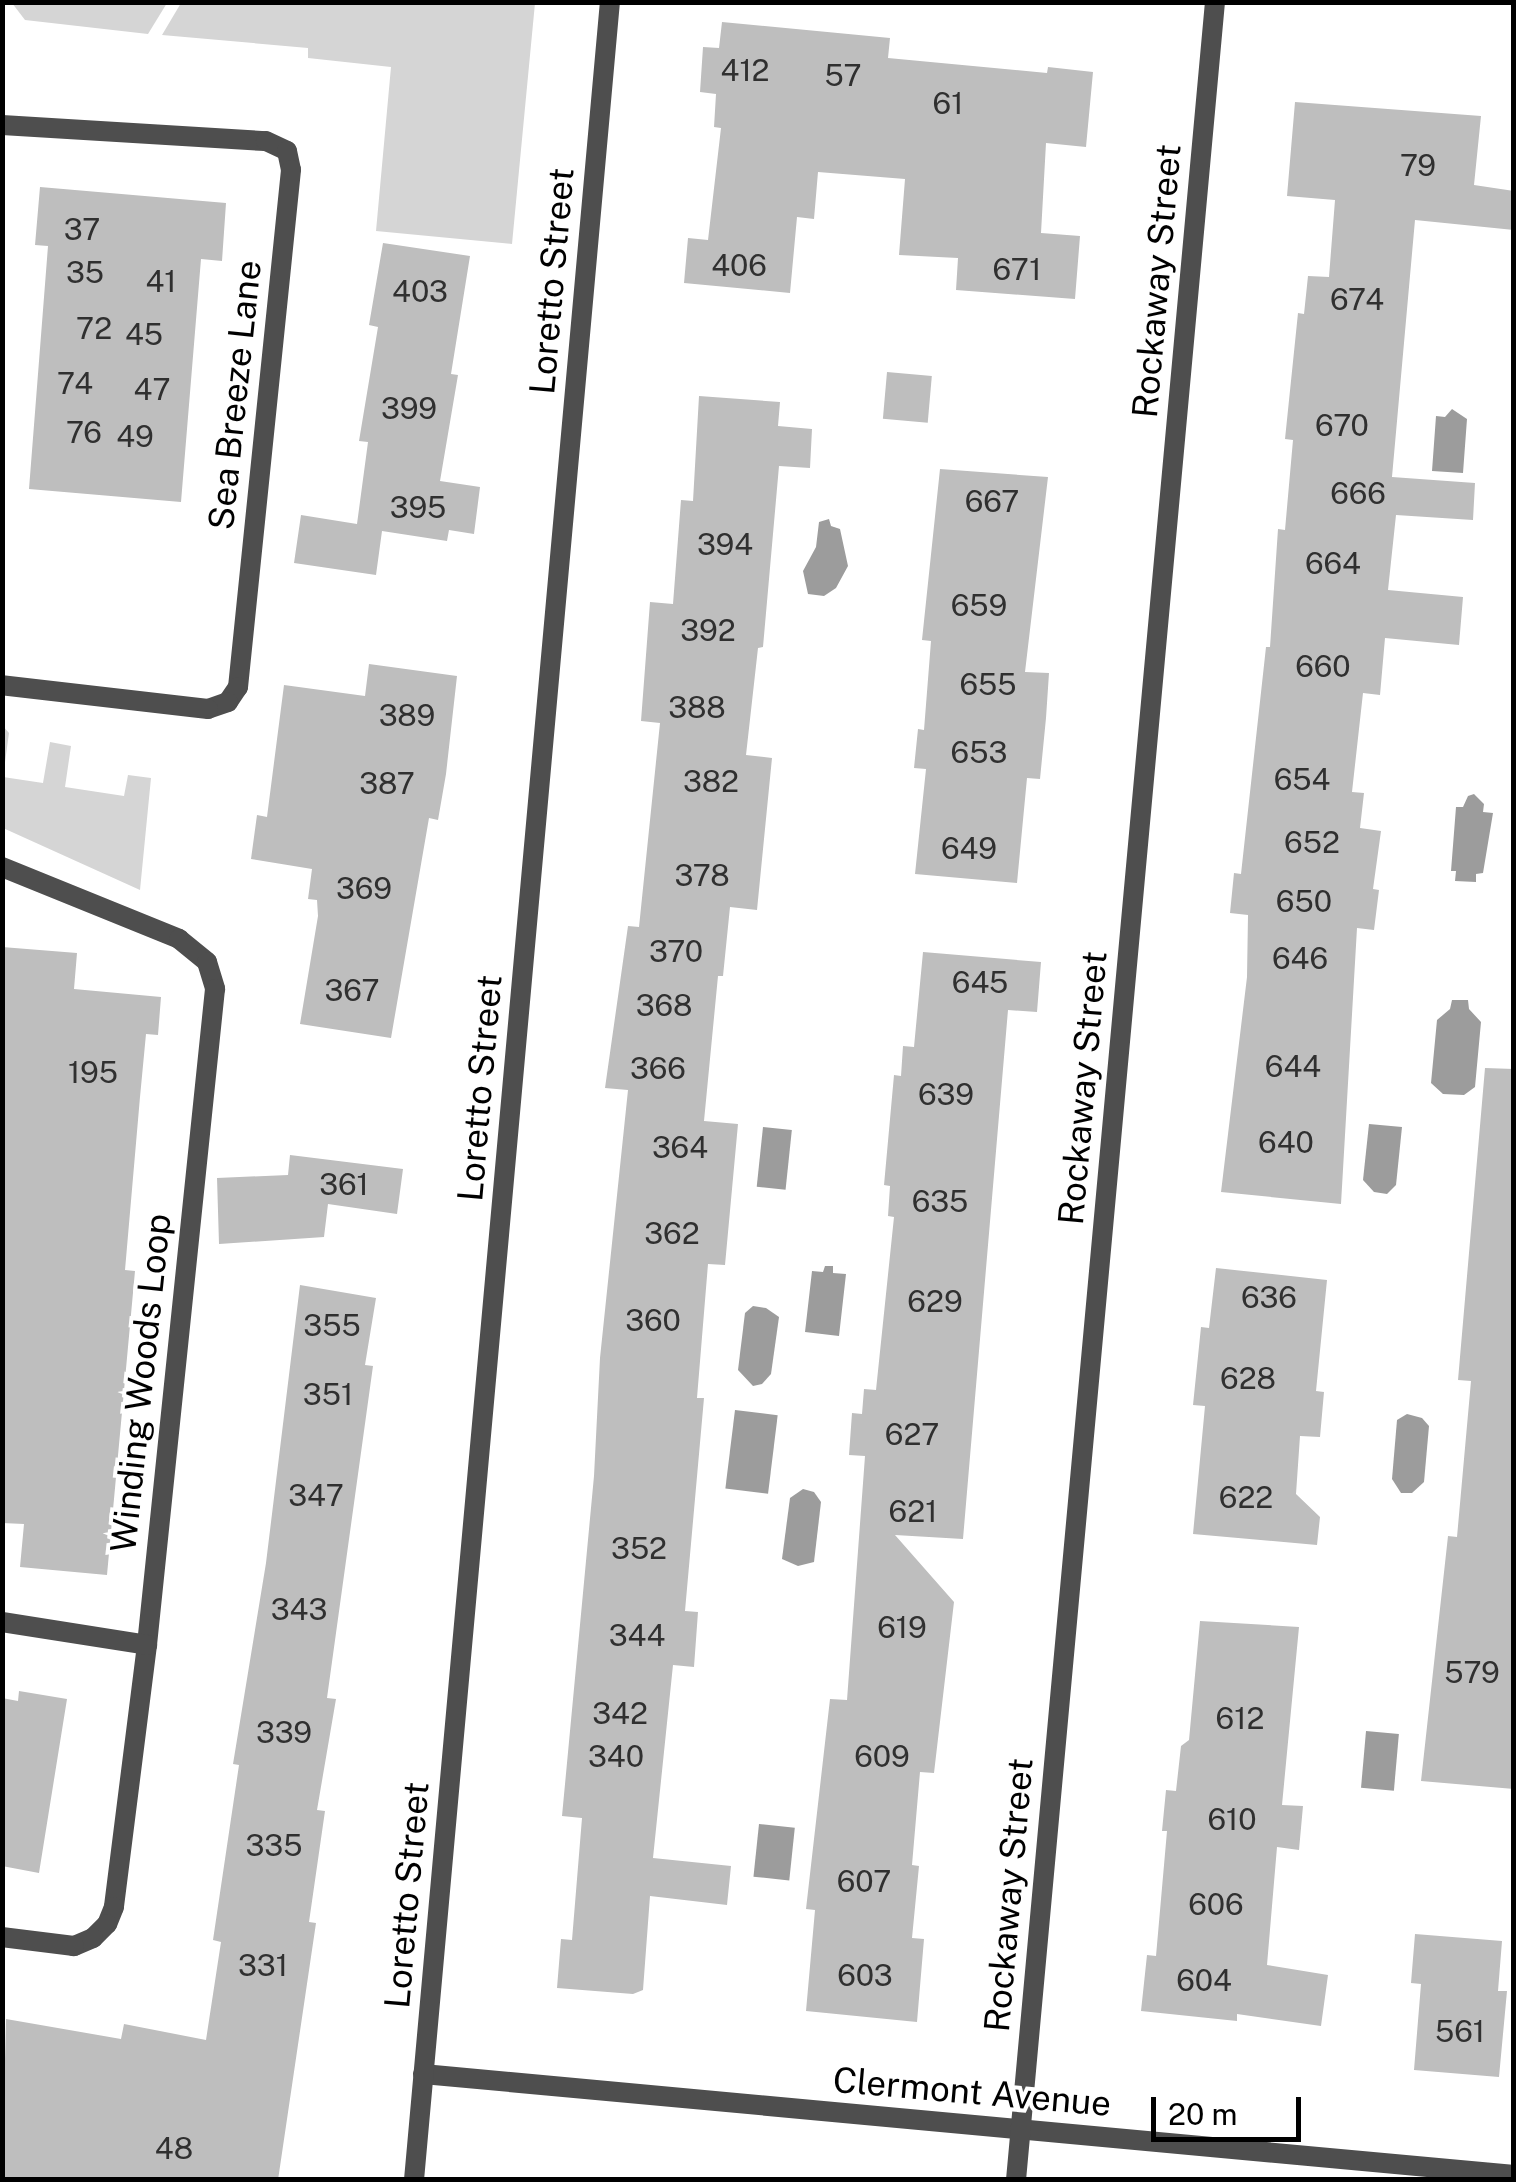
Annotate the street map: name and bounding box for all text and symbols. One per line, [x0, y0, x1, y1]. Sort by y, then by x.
house number: 412 [721, 52, 769, 88]
house number: 57 [824, 57, 862, 93]
house number: 61 [933, 85, 963, 121]
street label: Rockaway Street [1124, 142, 1190, 420]
house number: 79 [1400, 147, 1436, 183]
street label: Loretto Street [521, 166, 583, 396]
house number: 37 [64, 211, 100, 247]
house number: 406 [711, 247, 767, 283]
house number: 671 [993, 251, 1041, 287]
house number: 35 [66, 254, 104, 290]
street label: Sea Breeze Lane [200, 258, 270, 532]
house number: 41 [145, 263, 177, 299]
house number: 403 [392, 273, 448, 309]
house number: 674 [1330, 281, 1384, 317]
house number: 72 [76, 310, 112, 346]
house number: 45 [125, 316, 163, 352]
house number: 74 [57, 365, 93, 401]
house number: 47 [134, 371, 170, 407]
house number: 399 [381, 390, 437, 426]
house number: 670 [1315, 407, 1369, 443]
house number: 76 [66, 414, 102, 450]
house number: 49 [116, 418, 154, 454]
house number: 666 [1330, 475, 1386, 511]
house number: 667 [965, 483, 1019, 519]
house number: 395 [390, 489, 446, 525]
house number: 394 [697, 526, 753, 562]
house number: 664 [1305, 545, 1361, 581]
house number: 659 [951, 587, 1007, 623]
house number: 392 [680, 612, 736, 648]
house number: 660 [1295, 648, 1351, 684]
house number: 655 [959, 666, 1017, 702]
house number: 388 [668, 689, 726, 725]
house number: 389 [379, 697, 435, 733]
house number: 653 [951, 734, 1007, 770]
house number: 654 [1274, 761, 1330, 797]
house number: 382 [683, 763, 739, 799]
house number: 387 [359, 765, 415, 801]
house number: 652 [1284, 824, 1340, 860]
house number: 649 [941, 830, 997, 866]
house number: 378 [674, 857, 730, 893]
house number: 369 [336, 870, 392, 906]
house number: 650 [1276, 883, 1332, 919]
house number: 370 [649, 933, 703, 969]
house number: 646 [1272, 940, 1328, 976]
street label: Rockaway Street [1050, 949, 1116, 1227]
house number: 645 [952, 964, 1008, 1000]
house number: 367 [325, 972, 379, 1008]
street label: Loretto Street [449, 973, 511, 1203]
house number: 368 [636, 987, 692, 1023]
house number: 644 [1265, 1048, 1321, 1084]
house number: 366 [630, 1050, 686, 1086]
house number: 195 [68, 1054, 118, 1090]
house number: 639 [918, 1076, 974, 1112]
house number: 640 [1258, 1124, 1314, 1160]
house number: 364 [652, 1129, 708, 1165]
house number: 361 [319, 1166, 369, 1202]
house number: 635 [912, 1183, 968, 1219]
street label: Winding Woods Loop [102, 1211, 180, 1555]
house number: 362 [644, 1215, 700, 1251]
house number: 636 [1241, 1279, 1297, 1315]
house number: 629 [907, 1283, 963, 1319]
house number: 360 [625, 1302, 681, 1338]
house number: 355 [303, 1307, 361, 1343]
house number: 628 [1220, 1360, 1276, 1396]
house number: 351 [303, 1376, 353, 1412]
house number: 627 [885, 1416, 939, 1452]
house number: 347 [288, 1477, 344, 1513]
house number: 622 [1219, 1479, 1273, 1515]
house number: 621 [889, 1493, 937, 1529]
house number: 352 [611, 1530, 667, 1566]
house number: 343 [271, 1591, 327, 1627]
house number: 619 [877, 1609, 927, 1645]
house number: 344 [609, 1617, 665, 1653]
house number: 579 [1444, 1654, 1500, 1690]
house number: 342 [592, 1695, 648, 1731]
house number: 612 [1216, 1700, 1264, 1736]
house number: 339 [256, 1714, 312, 1750]
house number: 340 [588, 1738, 644, 1774]
house number: 609 [854, 1738, 910, 1774]
street label: Rockaway Street [976, 1756, 1042, 2034]
street label: Loretto Street [376, 1780, 438, 2010]
house number: 610 [1207, 1801, 1257, 1837]
house number: 335 [246, 1827, 302, 1863]
house number: 607 [837, 1863, 891, 1899]
house number: 606 [1188, 1886, 1244, 1922]
house number: 331 [238, 1947, 288, 1983]
house number: 603 [837, 1957, 893, 1993]
house number: 604 [1176, 1962, 1232, 1998]
house number: 561 [1435, 2013, 1485, 2049]
street label: Clermont Avenue [831, 2059, 1113, 2125]
scale bar [1156, 2077, 1306, 2139]
text: 20 m [1168, 2096, 1237, 2132]
house number: 48 [155, 2130, 193, 2166]

